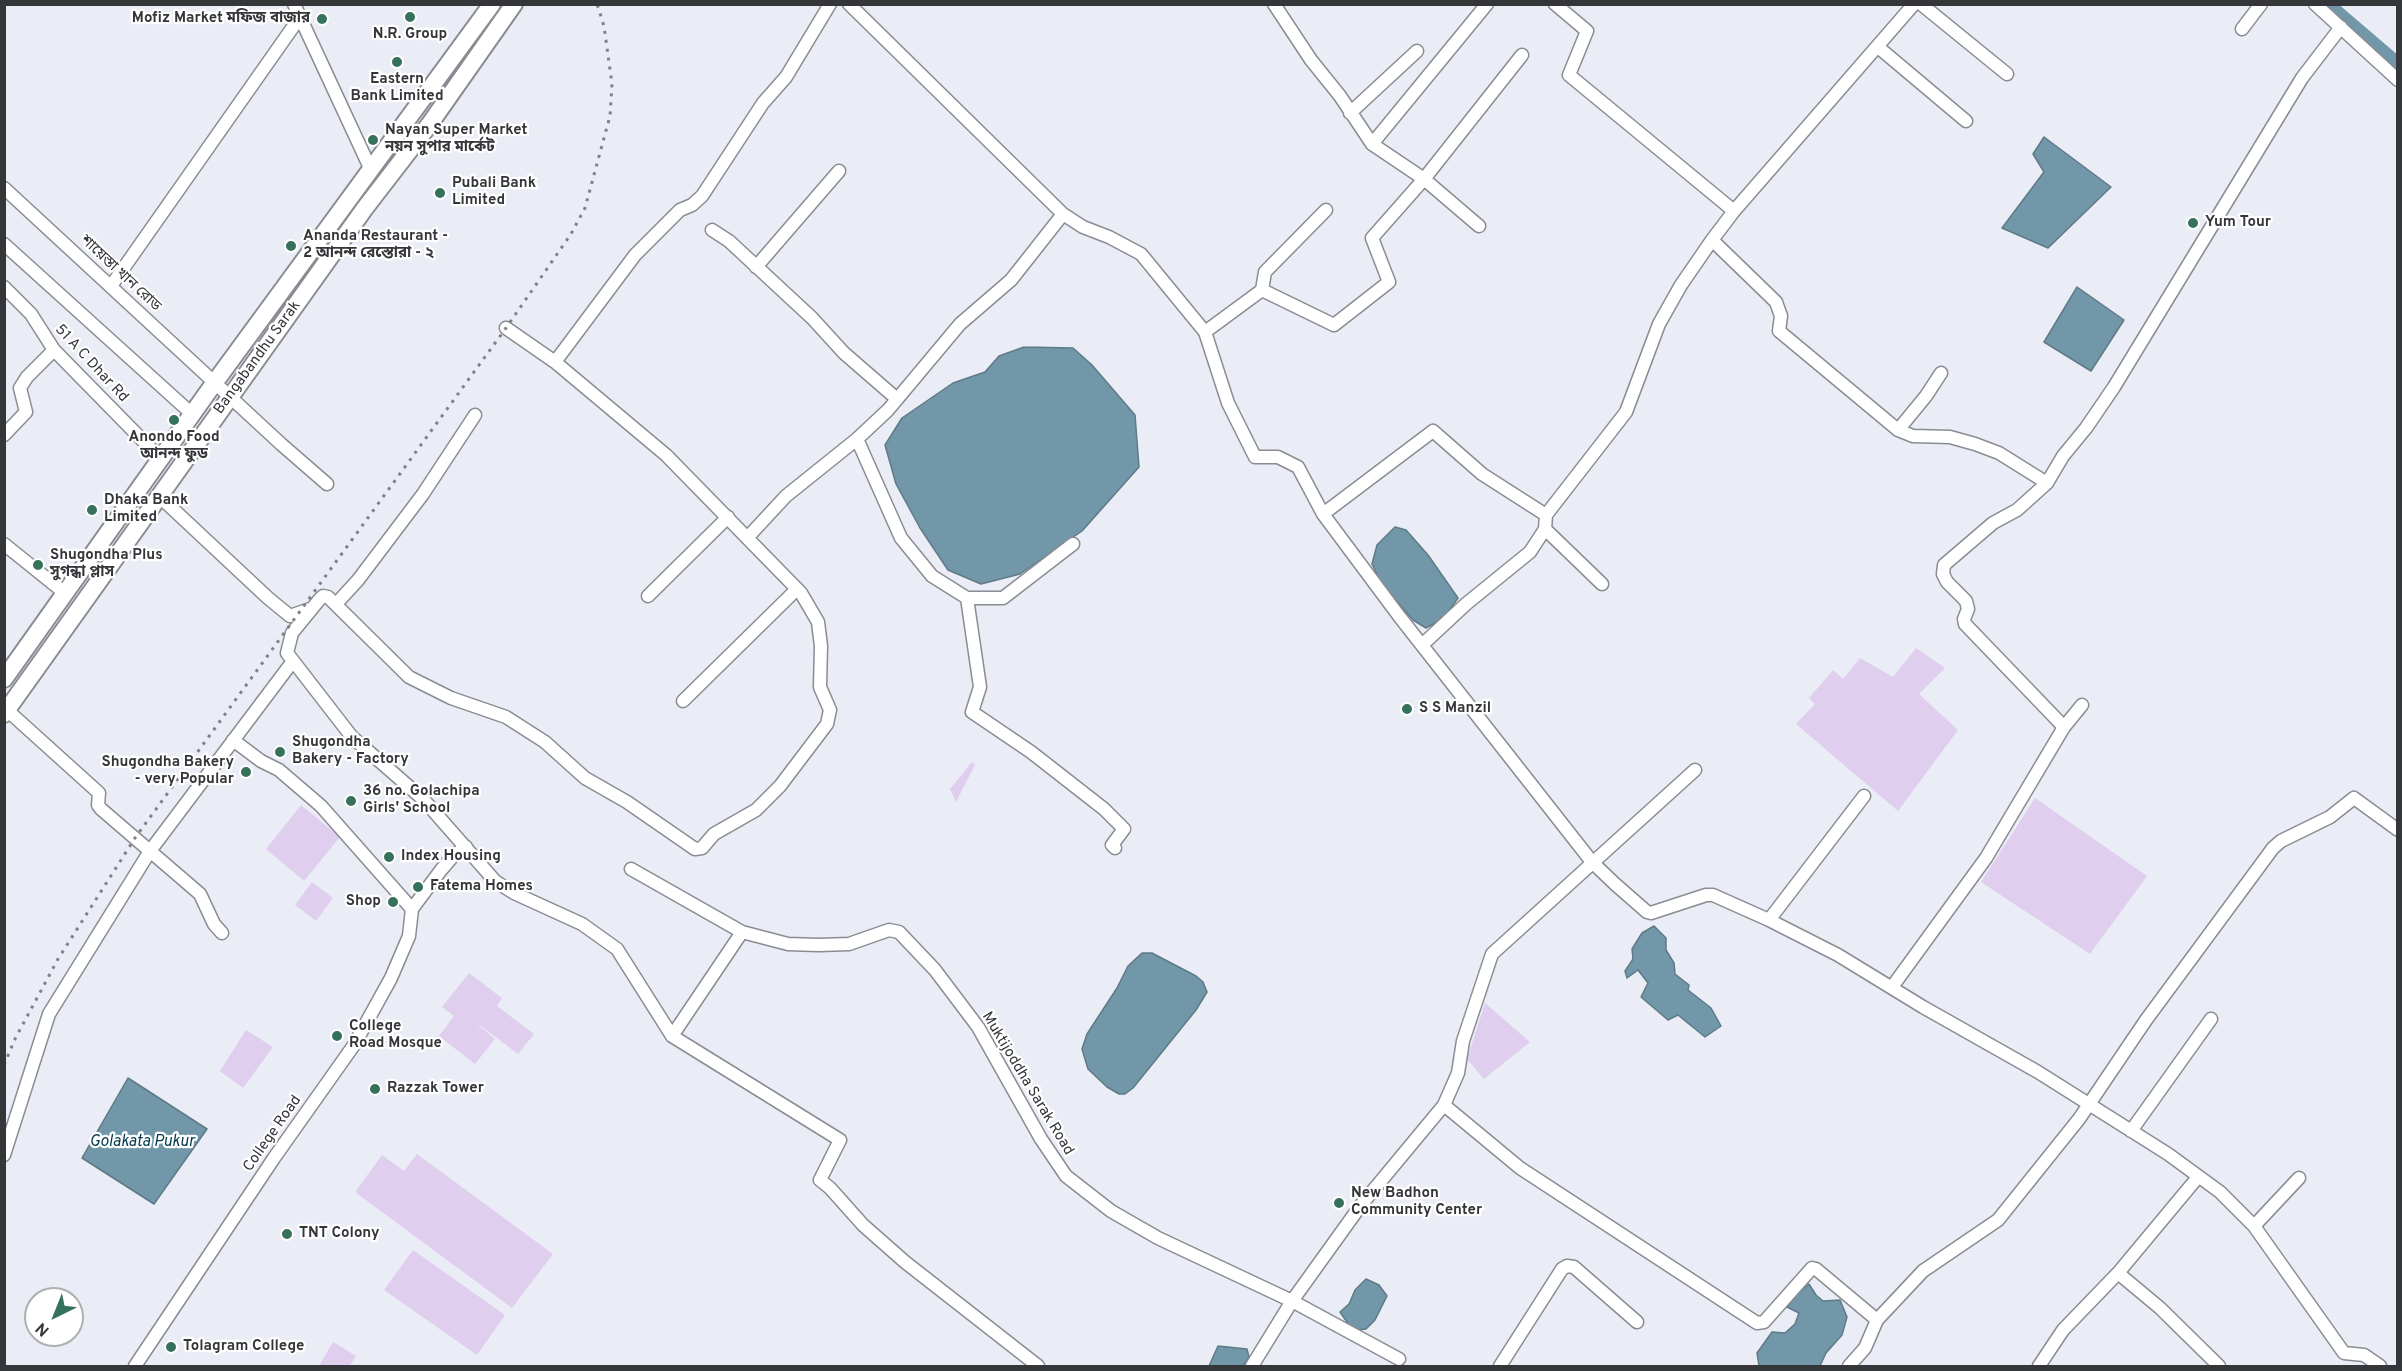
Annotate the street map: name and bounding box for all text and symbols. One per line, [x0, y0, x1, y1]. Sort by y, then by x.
place label: Mofiz Market মফিজ বাজার [132, 10, 310, 28]
marker: N.R. Group [403, 10, 417, 24]
marker: Mofiz Market মফিজ বাজার [315, 12, 329, 26]
place label: N.R. Group [373, 26, 447, 44]
marker: Eastern Bank Limited [390, 55, 404, 69]
place label: Eastern Bank Limited [350, 71, 444, 106]
place label: Nayan Super Market নয়ন সুপার মার্কেট [385, 122, 528, 157]
marker: Nayan Super Market নয়ন সুপার মার্কেট [366, 133, 380, 147]
place label: Pubali Bank Limited [452, 175, 536, 210]
marker: Pubali Bank Limited [433, 186, 447, 200]
place label: Yum Tour [2205, 214, 2271, 232]
marker: Yum Tour [2186, 216, 2200, 230]
place label: Ananda Restaurant - 2 আনন্দ রেস্তোরা - ২ [303, 228, 448, 263]
street label: শায়েস্তা খান রোড [76, 232, 164, 316]
marker: Ananda Restaurant - 2 আনন্দ রেস্তোরা - ২ [284, 239, 298, 253]
street label: Bangabandhu Sarak [211, 298, 305, 418]
street label: 51 A C Dhar Rd [50, 321, 132, 407]
marker: Anondo Food আনন্দ ফুড [167, 413, 181, 427]
place label: Anondo Food আনন্দ ফুড [128, 429, 220, 464]
place label: Dhaka Bank Limited [104, 492, 188, 527]
marker: Dhaka Bank Limited [85, 503, 99, 517]
place label: Shugondha Plus সুগন্ধা প্লাস [50, 547, 163, 582]
marker: Shugondha Plus সুগন্ধা প্লাস [31, 558, 45, 572]
place label: S S Manzil [1419, 700, 1491, 718]
marker: S S Manzil [1400, 702, 1414, 716]
place label: Shugondha Bakery - Factory [292, 734, 409, 769]
marker: Shugondha Bakery - Factory [273, 745, 287, 759]
place label: Shugondha Bakery - very Popular [102, 754, 234, 789]
marker: Shugondha Bakery - very Popular [239, 765, 253, 779]
place label: 36 no. Golachipa Girls' School [363, 783, 480, 818]
marker: 36 no. Golachipa Girls' School [344, 794, 358, 808]
place label: Index Housing [401, 848, 501, 866]
marker: Index Housing [382, 850, 396, 864]
place label: Fatema Homes [430, 878, 533, 896]
marker: Fatema Homes [411, 880, 425, 894]
place label: Shop [346, 893, 381, 911]
marker: Shop [386, 895, 400, 909]
street label: Muktijoddha Sarak Road [977, 1009, 1077, 1159]
place label: College Road Mosque [349, 1018, 442, 1053]
marker: College Road Mosque [330, 1029, 344, 1043]
place label: Razzak Tower [387, 1080, 484, 1098]
marker: Razzak Tower [368, 1082, 382, 1096]
street label: College Road [240, 1092, 306, 1176]
water label: Golakata Pukur [89, 1133, 195, 1153]
place label: New Badhon Community Center [1351, 1185, 1482, 1220]
marker: New Badhon Community Center [1332, 1196, 1346, 1210]
place label: TNT Colony [299, 1225, 380, 1243]
marker: TNT Colony [280, 1227, 294, 1241]
north arrow [24, 1287, 84, 1347]
text: N [32, 1317, 54, 1340]
place label: Tolagram College [183, 1338, 304, 1356]
marker: Tolagram College [164, 1340, 178, 1354]

